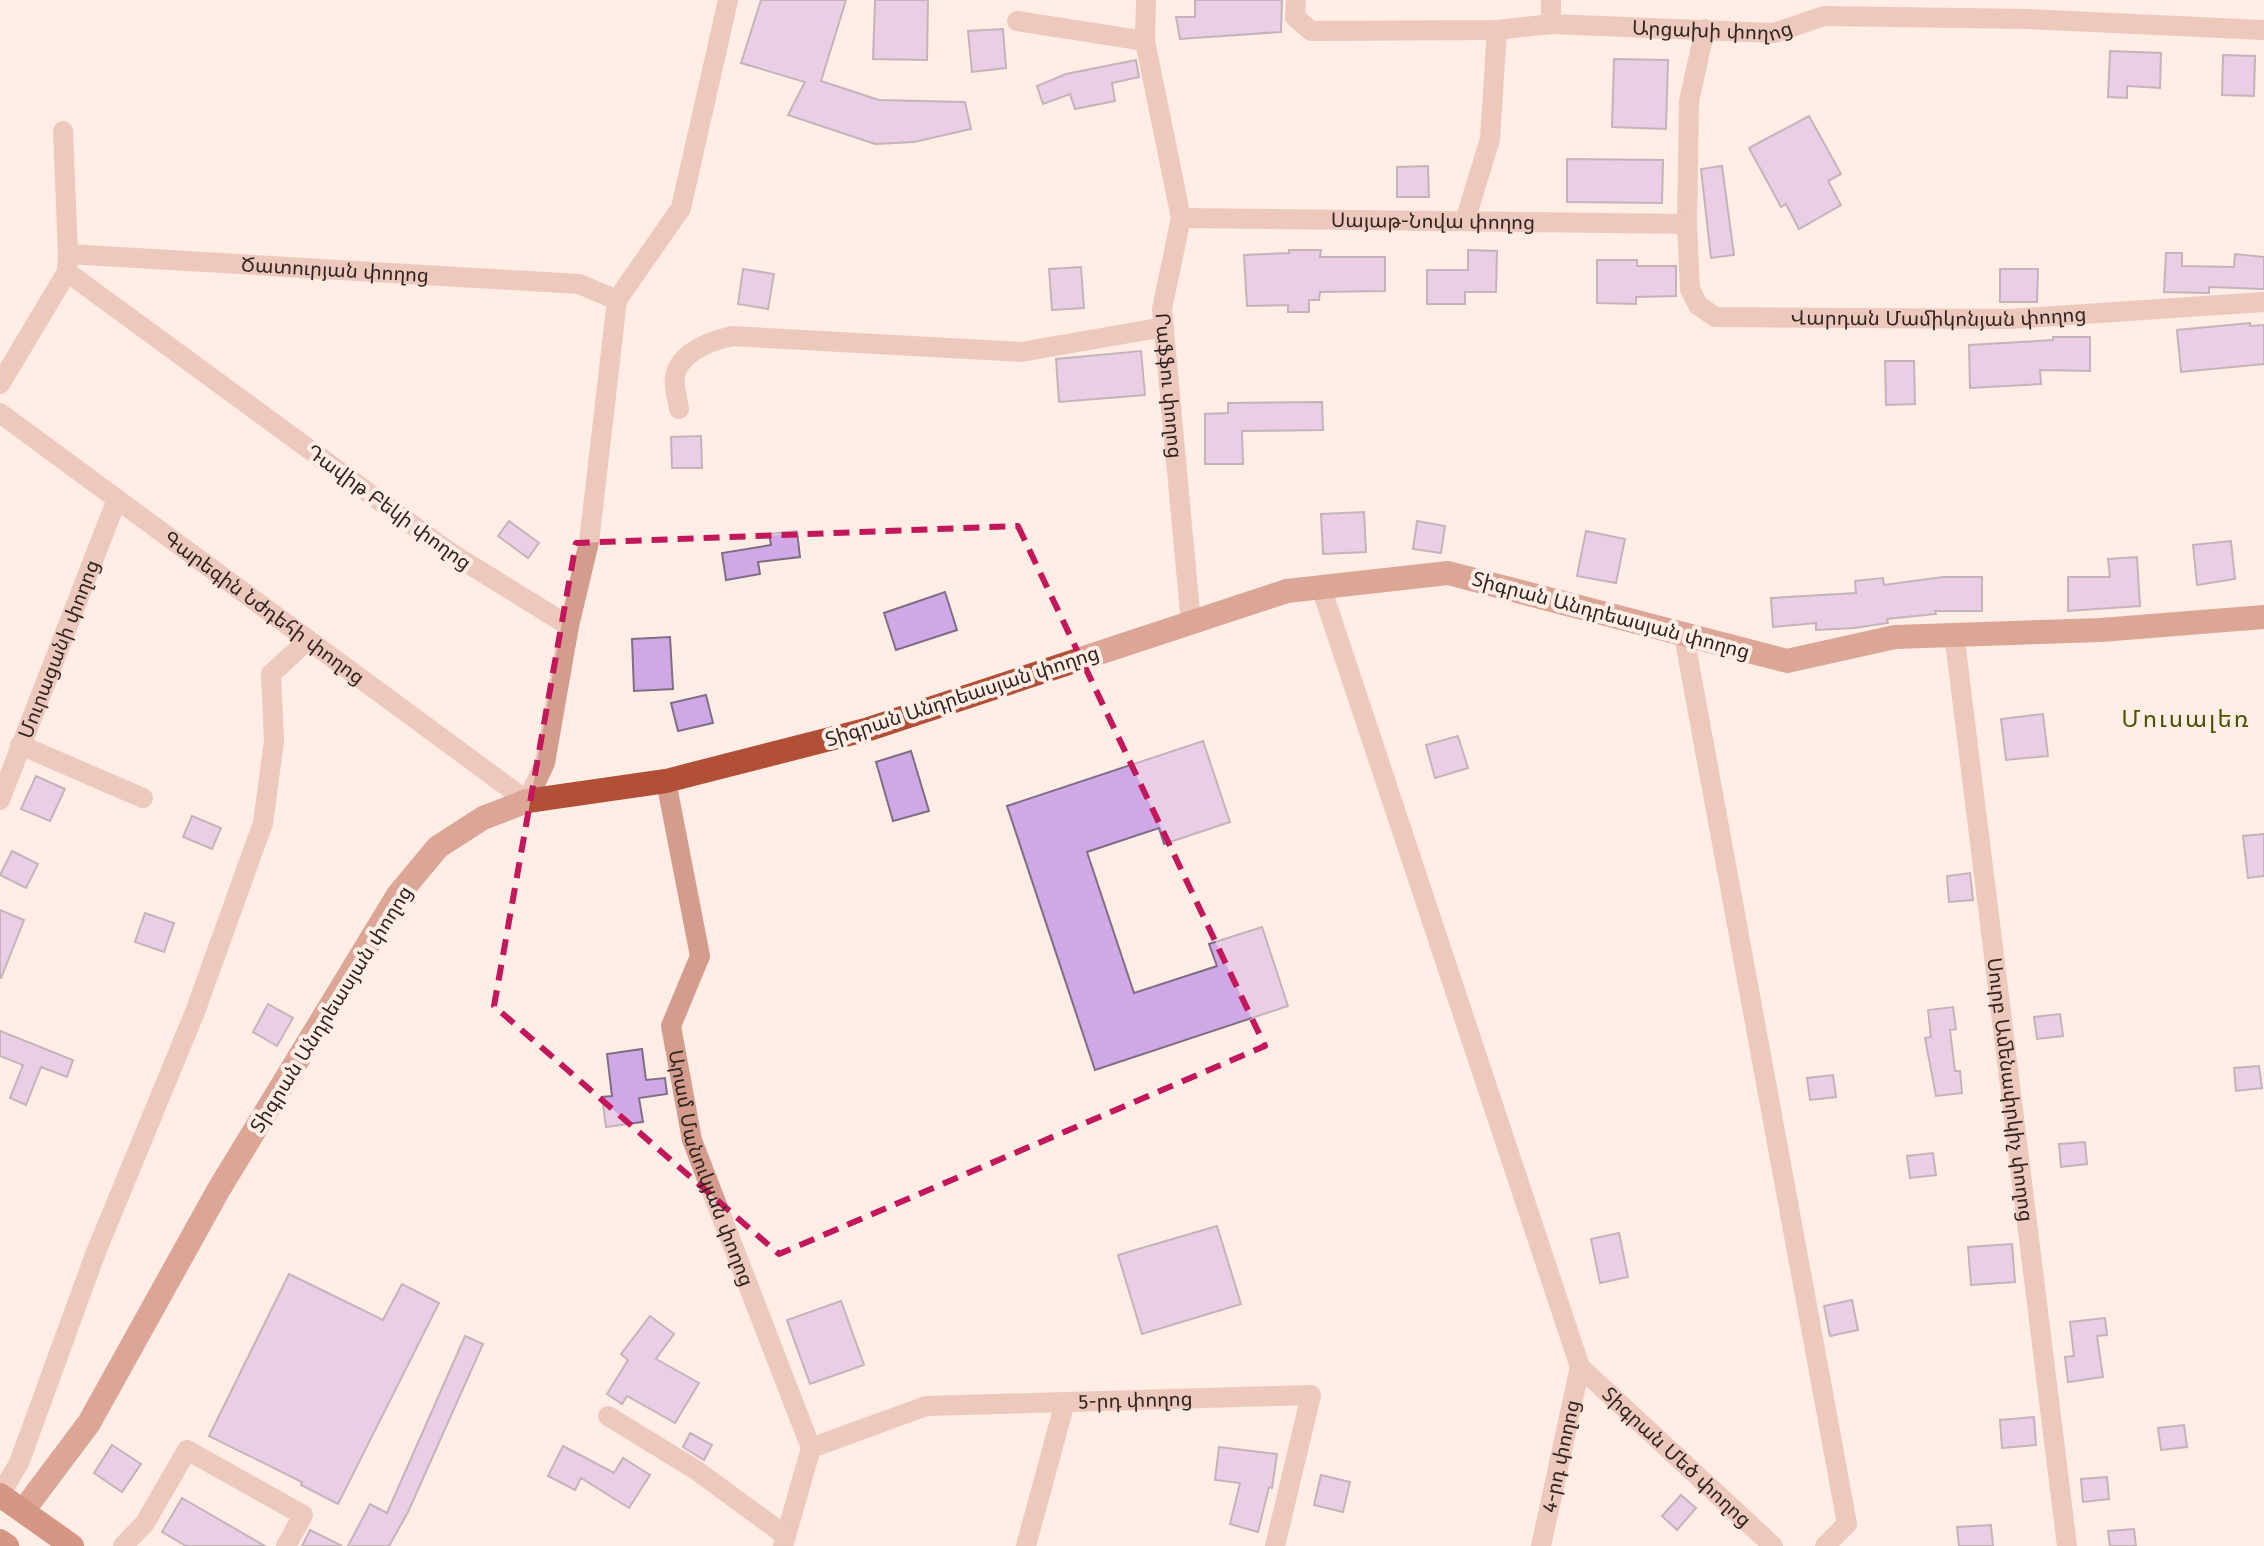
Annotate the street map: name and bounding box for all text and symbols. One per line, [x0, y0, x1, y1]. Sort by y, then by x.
street label: Արցախի փողոց [1632, 15, 1795, 46]
street label: Սայաթ-Նովա փողոց [1331, 208, 1535, 234]
street label: Ծատուրյան փողոց [240, 252, 430, 287]
street label: Վարդան Մամիկոնյան փողոց [1791, 302, 2087, 331]
street label: Րաֆֆու փողոց [1150, 312, 1188, 459]
street label: Դավիթ Բեկի փողոց [302, 439, 476, 575]
street label: Գարեգին Նժդեհի փողոց [159, 526, 369, 689]
street label: Մուրացանի փողոց [13, 556, 104, 742]
street label: Տիգրան Անդրեասյան փողոց [1470, 566, 1752, 664]
street label: Տիգրան Անդրեասյան փողոց [822, 640, 1102, 752]
district label: Մուսալեռ [2121, 705, 2251, 733]
street label: Տիգրան Անդրեասյան փողոց [245, 881, 417, 1137]
street label: Սուրբ Ամենափրկիչ փողոց [1982, 956, 2039, 1223]
street label: Արամ Մանուկյան փողոց [664, 1048, 759, 1290]
street label: Տիգրան Մեծ փողոց [1597, 1382, 1757, 1532]
street label: 5-րդ փողոց [1078, 1386, 1193, 1414]
street label: 4-րդ փողոց [1537, 1397, 1585, 1515]

